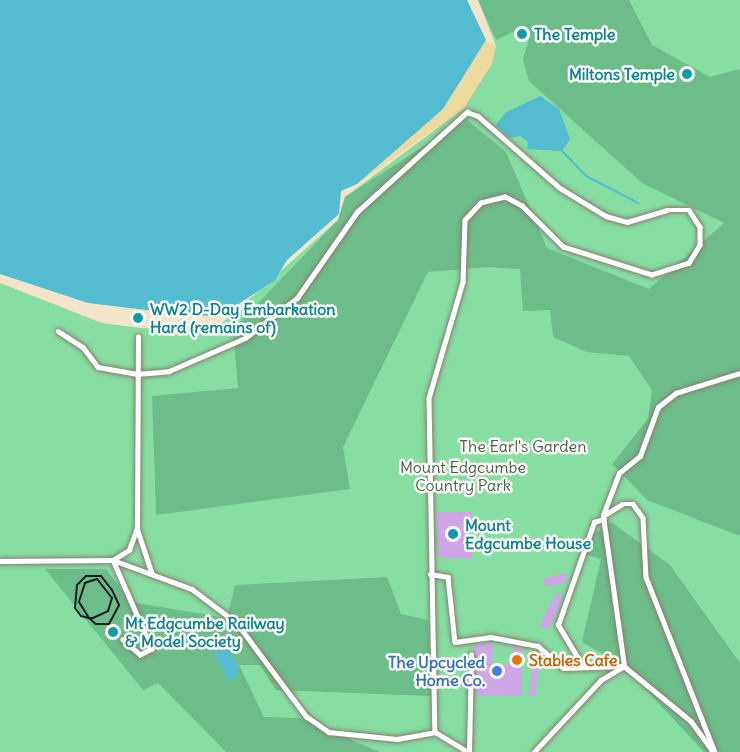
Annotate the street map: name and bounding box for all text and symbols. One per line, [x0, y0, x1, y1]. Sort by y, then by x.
place label: The Temple [534, 24, 615, 44]
marker: The Temple [515, 27, 529, 41]
place label: Miltons Temple [569, 64, 675, 84]
marker: Miltons Temple [680, 67, 694, 81]
place label: WW2 D-Day Embarkation Hard (remains of) [150, 299, 335, 337]
marker: WW2 D-Day Embarkation Hard (remains of) [131, 311, 145, 325]
park label: The Earl's Garden [460, 436, 586, 456]
park label: Mount Edgcumbe Country Park [400, 457, 526, 495]
place label: Mount Edgcumbe House [465, 515, 591, 553]
marker: Mount Edgcumbe House [446, 527, 460, 541]
place label: Mt Edgcumbe Railway & Model Society [125, 613, 285, 651]
marker: Mt Edgcumbe Railway & Model Society [106, 625, 120, 639]
place label: Stables Cafe [529, 650, 617, 670]
place label: The Upcycled Home Co. [388, 652, 485, 690]
marker: Stables Cafe [510, 653, 524, 667]
marker: The Upcycled Home Co. [490, 664, 504, 678]

